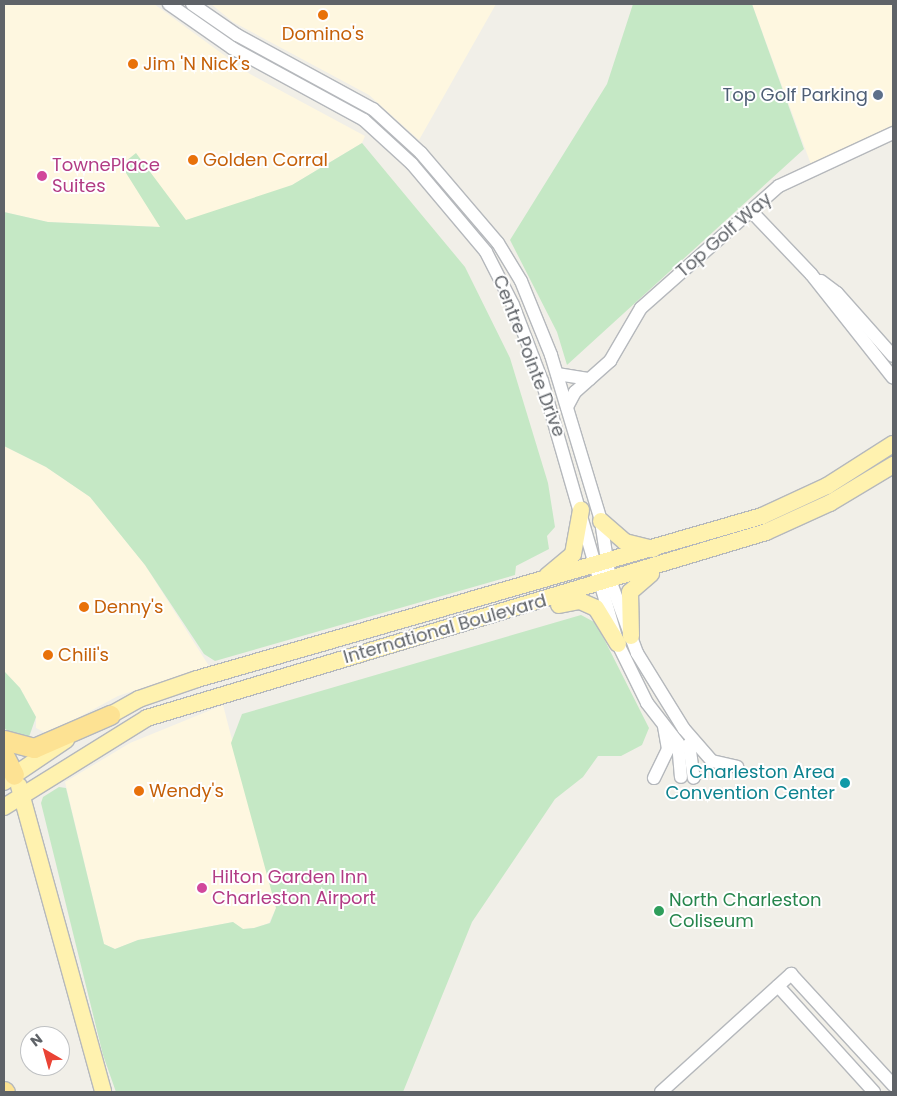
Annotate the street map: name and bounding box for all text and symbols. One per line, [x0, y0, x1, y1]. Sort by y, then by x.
marker: Domino's [317, 9, 329, 21]
place label: Domino's [282, 23, 364, 45]
place label: Jim 'N Nick's [143, 53, 250, 75]
marker: Jim 'N Nick's [127, 58, 139, 70]
place label: Top Golf Parking [722, 84, 868, 106]
marker: Top Golf Parking [872, 89, 884, 101]
place label: Golden Corral [203, 149, 328, 171]
marker: Golden Corral [187, 154, 199, 166]
place label: TownePlace Suites [52, 155, 160, 198]
marker: TownePlace Suites [36, 170, 48, 182]
street label: Top Golf Way [672, 188, 776, 282]
street label: Centre Pointe Drive [488, 272, 570, 440]
street label: International Boulevard [341, 590, 549, 668]
place label: Denny's [94, 596, 163, 618]
marker: Denny's [78, 601, 90, 613]
place label: Chili's [58, 644, 109, 666]
marker: Chili's [42, 649, 54, 661]
place label: Charleston Area Convention Center [665, 762, 835, 804]
marker: Charleston Area Convention Center [839, 777, 851, 789]
place label: Wendy's [149, 780, 224, 802]
marker: Wendy's [133, 785, 145, 797]
place label: Hilton Garden Inn Charleston Airport [212, 867, 376, 910]
marker: Hilton Garden Inn Charleston Airport [196, 882, 208, 894]
place label: North Charleston Coliseum [669, 890, 822, 932]
marker: North Charleston Coliseum [653, 905, 665, 917]
north arrow [20, 1026, 70, 1076]
text: N [26, 1029, 47, 1051]

